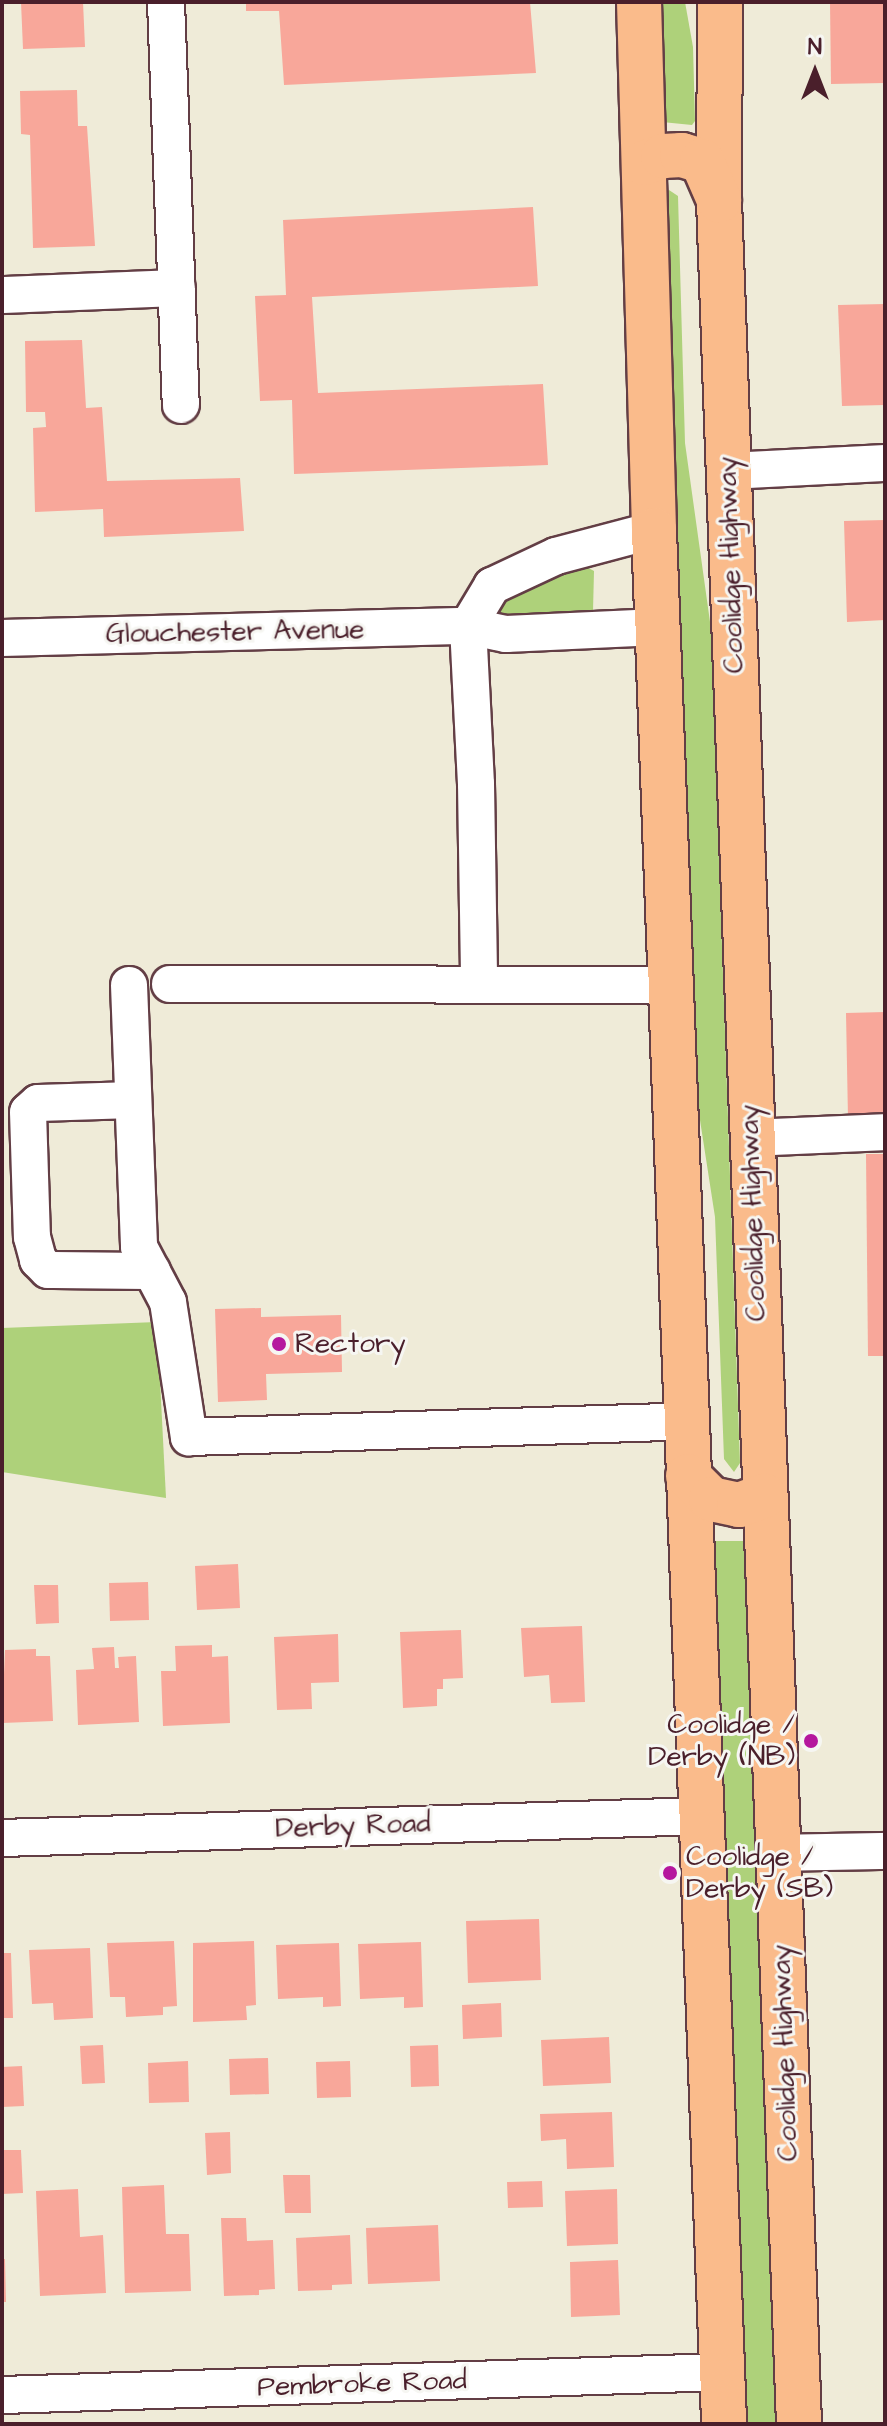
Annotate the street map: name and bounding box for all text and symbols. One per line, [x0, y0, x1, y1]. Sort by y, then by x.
north arrow [775, 32, 855, 112]
text: N [808, 32, 822, 63]
street label: Coolidge Highway [710, 456, 752, 674]
street label: Glouchester Avenue [105, 613, 365, 651]
street label: Coolidge Highway [732, 1104, 774, 1322]
place label: Rectory [295, 1327, 406, 1361]
marker: Rectory [270, 1335, 288, 1353]
place label: Coolidge / Derby (NB) [648, 1708, 795, 1774]
marker: Coolidge / Derby (NB) [802, 1732, 820, 1750]
street label: Derby Road [275, 1806, 431, 1846]
place label: Coolidge / Derby (SB) [686, 1840, 833, 1906]
marker: Coolidge / Derby (SB) [661, 1864, 679, 1882]
street label: Coolidge Highway [764, 1944, 806, 2162]
street label: Pembroke Road [257, 2364, 467, 2404]

